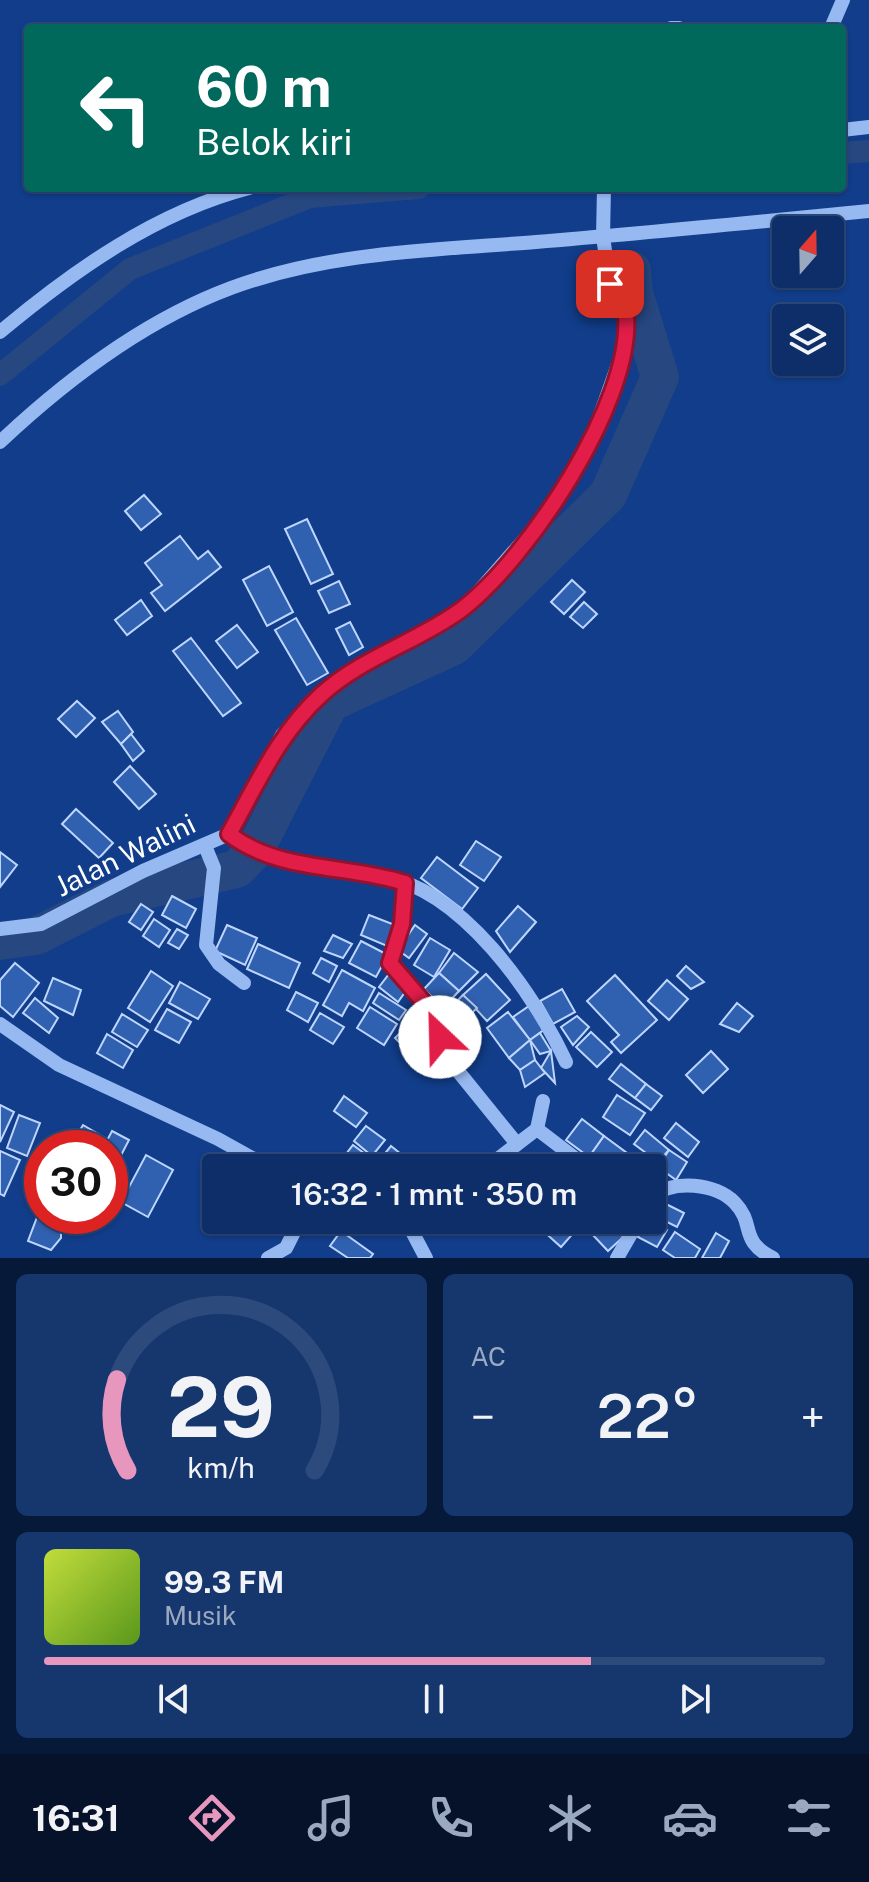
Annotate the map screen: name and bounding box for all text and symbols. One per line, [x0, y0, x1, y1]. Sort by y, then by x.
text: 60 m [196, 54, 332, 120]
icon: left [64, 56, 168, 160]
text: Belok kiri [196, 121, 352, 163]
north arrow [772, 216, 844, 288]
map controls [772, 216, 844, 376]
pin [576, 250, 644, 318]
icon: arrive [588, 262, 632, 306]
button: layers [772, 304, 844, 376]
street label: Jalan Walini [49, 806, 200, 903]
position arrow [398, 995, 482, 1079]
speed limit sign: 30 [24, 1130, 128, 1234]
text: 16:32 · 1 mnt · 350 m [291, 1176, 577, 1212]
text: AC [471, 1341, 506, 1372]
text: 29 [167, 1358, 275, 1456]
text: 22° [597, 1381, 699, 1452]
text: − [471, 1391, 495, 1443]
text: + [801, 1391, 825, 1443]
text: km/h [188, 1451, 255, 1484]
text: 99.3 FM [164, 1564, 284, 1600]
text: Musik [164, 1600, 236, 1631]
icon: previous [152, 1677, 196, 1721]
icon: pause [412, 1677, 456, 1721]
icon: next [673, 1677, 717, 1721]
icon: directions [184, 1790, 240, 1846]
icon: music [303, 1790, 359, 1846]
icon: phone [423, 1790, 479, 1846]
icon: climate [542, 1790, 598, 1846]
icon: car [662, 1790, 718, 1846]
icon: filters [781, 1790, 837, 1846]
text: 16:31 [32, 1797, 120, 1839]

